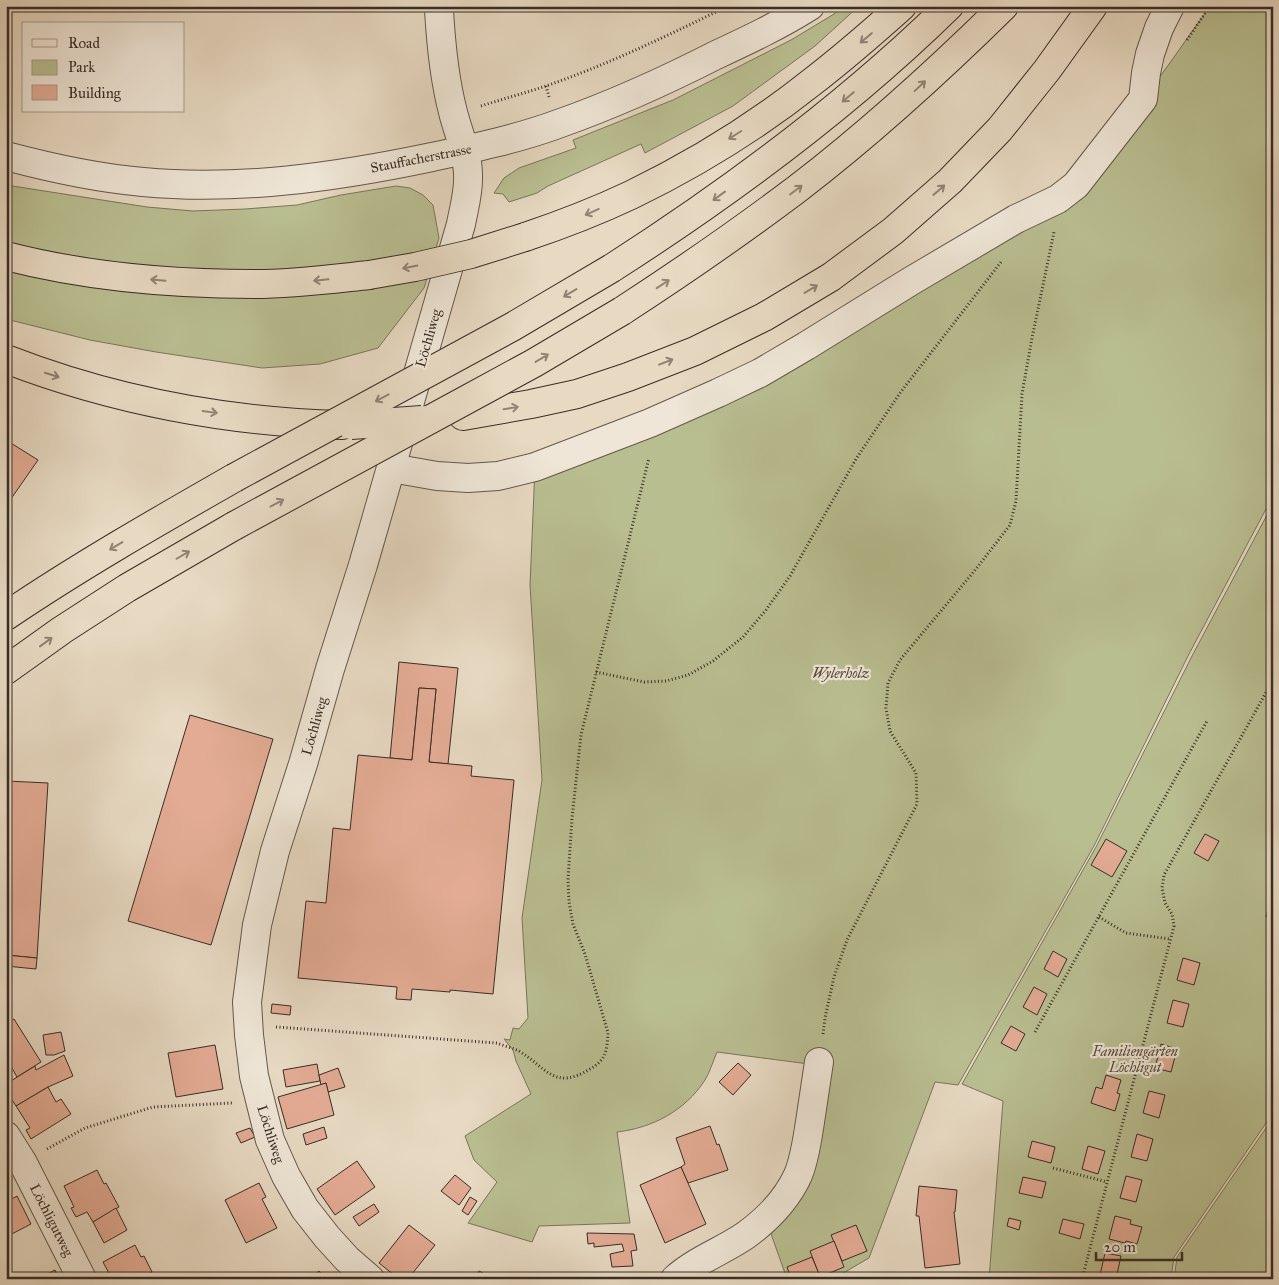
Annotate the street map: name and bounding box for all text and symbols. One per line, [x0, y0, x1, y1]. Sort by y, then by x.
legend [22, 22, 185, 112]
one-way arrow [859, 33, 872, 44]
text: Road [68, 34, 100, 52]
text: Park [68, 58, 95, 76]
one-way arrow [914, 80, 927, 92]
text: Building [68, 84, 122, 102]
one-way arrow [841, 91, 854, 103]
one-way arrow [729, 131, 743, 141]
street label: Stauffacherstrasse [369, 140, 473, 177]
one-way arrow [933, 184, 946, 196]
one-way arrow [789, 185, 802, 196]
one-way arrow [712, 191, 726, 201]
one-way arrow [585, 207, 600, 217]
one-way arrow [403, 263, 419, 273]
one-way arrow [151, 275, 167, 285]
one-way arrow [313, 275, 329, 285]
one-way arrow [656, 279, 670, 289]
one-way arrow [804, 283, 818, 293]
one-way arrow [563, 289, 577, 299]
street label: Löchliweg [412, 306, 445, 369]
one-way arrow [535, 352, 549, 362]
one-way arrow [658, 357, 674, 366]
one-way arrow [44, 371, 60, 381]
one-way arrow [375, 393, 390, 403]
one-way arrow [502, 402, 518, 412]
one-way arrow [202, 407, 218, 417]
one-way arrow [269, 498, 284, 507]
one-way arrow [110, 542, 124, 552]
one-way arrow [176, 549, 190, 559]
one-way arrow [39, 637, 53, 647]
park label: Wylerholz [813, 665, 869, 682]
street label: Löchliweg [298, 694, 331, 757]
park label: Familiengärten Löchligut [1091, 1043, 1178, 1076]
street label: Löchliweg [253, 1103, 288, 1166]
street label: Löchligutweg [26, 1181, 77, 1260]
scale bar [1096, 1230, 1183, 1262]
text: 20 m [1104, 1238, 1136, 1256]

